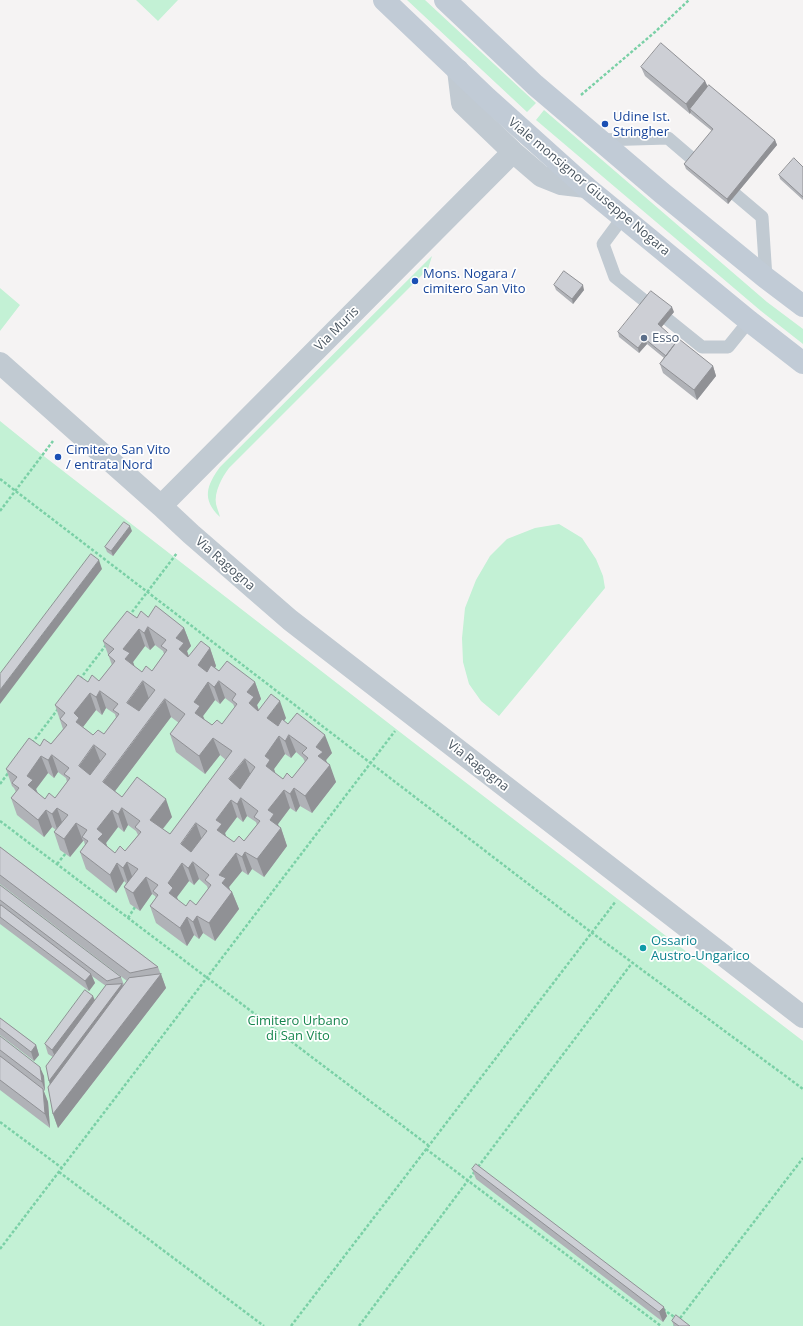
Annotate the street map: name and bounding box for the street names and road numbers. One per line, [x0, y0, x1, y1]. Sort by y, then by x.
street label: Viale monsignor Giuseppe Nogara [505, 115, 673, 259]
street label: Via Muris [312, 304, 362, 354]
street label: Via Ragogna [192, 534, 258, 594]
street label: Via Ragogna [444, 737, 512, 795]

